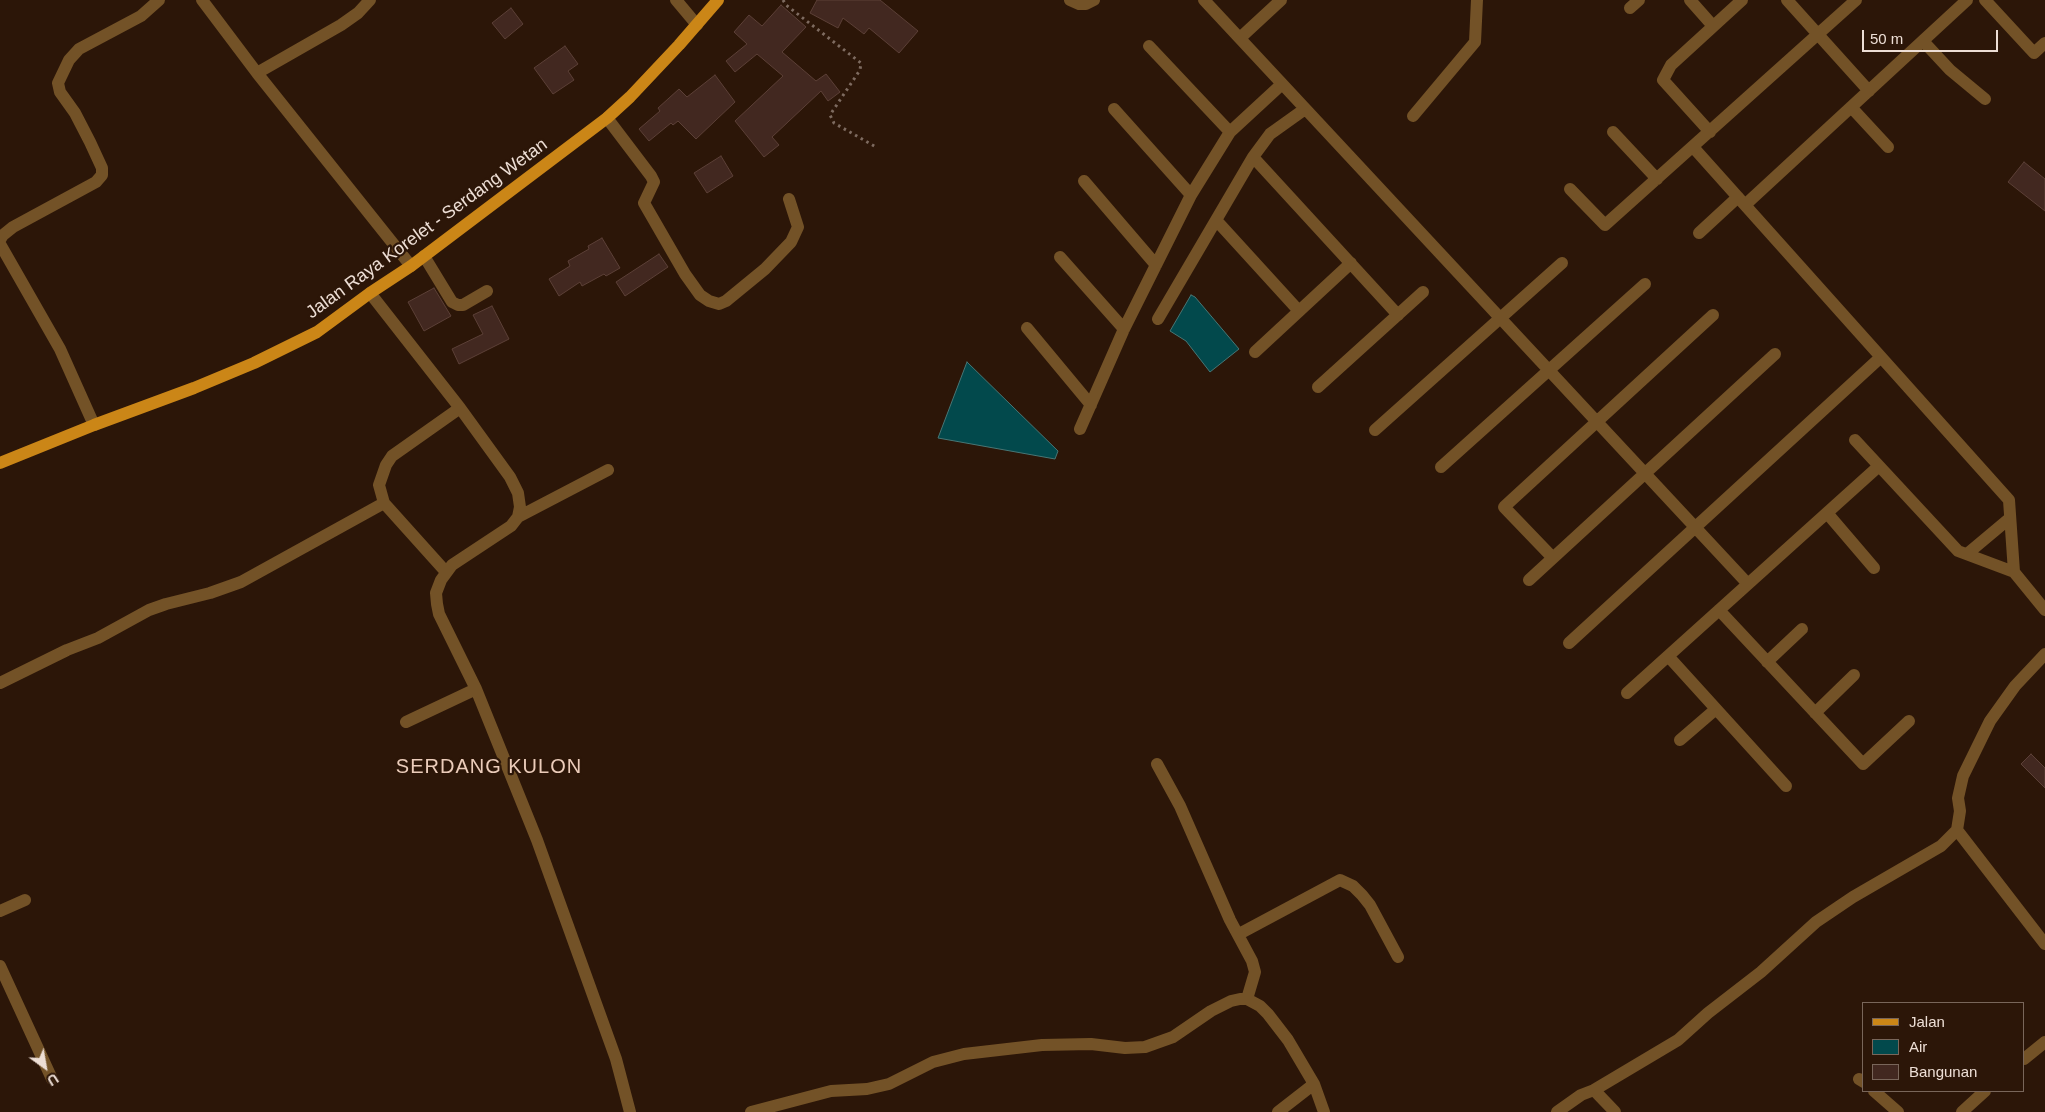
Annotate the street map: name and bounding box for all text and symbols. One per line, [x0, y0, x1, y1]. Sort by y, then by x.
scale bar [1865, 20, 2001, 52]
text: 50 m [1870, 30, 1903, 47]
street label: Jalan Raya Korelet - Serdang Wetan [302, 134, 552, 324]
district label: SERDANG KULON [394, 755, 584, 779]
legend [1862, 1002, 2025, 1092]
text: Jalan [1909, 1013, 1945, 1030]
text: Air [1909, 1038, 1927, 1055]
north arrow [20, 1042, 70, 1092]
text: Bangunan [1909, 1063, 1977, 1080]
text: U [44, 1070, 61, 1089]

